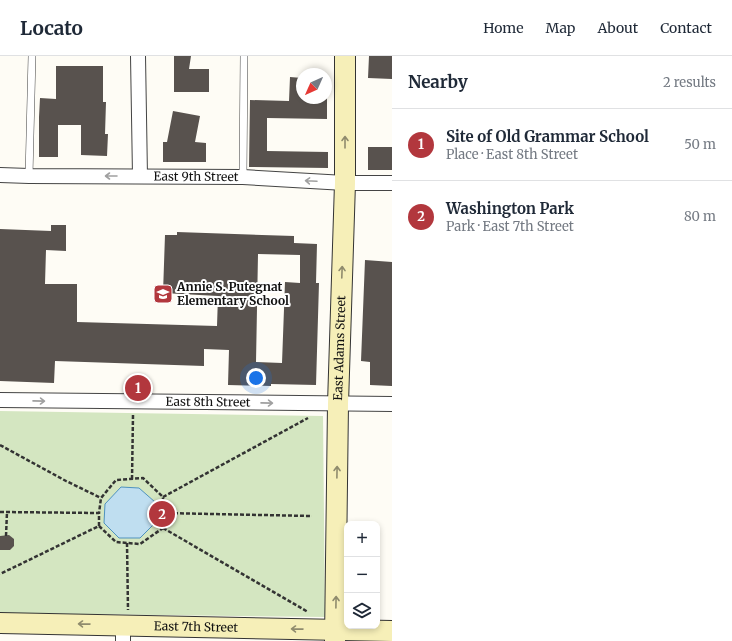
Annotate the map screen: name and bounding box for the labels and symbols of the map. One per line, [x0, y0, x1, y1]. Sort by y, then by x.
north arrow [296, 68, 332, 104]
one-way arrow [341, 136, 349, 149]
street label: East 9th Street [153, 169, 239, 184]
one-way arrow [105, 172, 118, 180]
one-way arrow [305, 177, 318, 184]
one-way arrow [338, 266, 346, 279]
place label: Annie S. Putegnat Elementary School [176, 279, 289, 308]
school or university icon: Annie S. Putegnat Elementary School [152, 283, 174, 305]
street label: East Adams Street [330, 295, 348, 401]
your location [246, 368, 266, 388]
pin: 1 [125, 373, 151, 403]
street label: East 8th Street [165, 394, 251, 410]
one-way arrow [32, 397, 45, 405]
one-way arrow [260, 400, 273, 407]
one-way arrow [333, 466, 341, 479]
pin: 2 [149, 499, 175, 529]
one-way arrow [332, 596, 340, 609]
street label: East 7th Street [154, 618, 239, 635]
one-way arrow [78, 620, 91, 628]
one-way arrow [291, 625, 304, 633]

